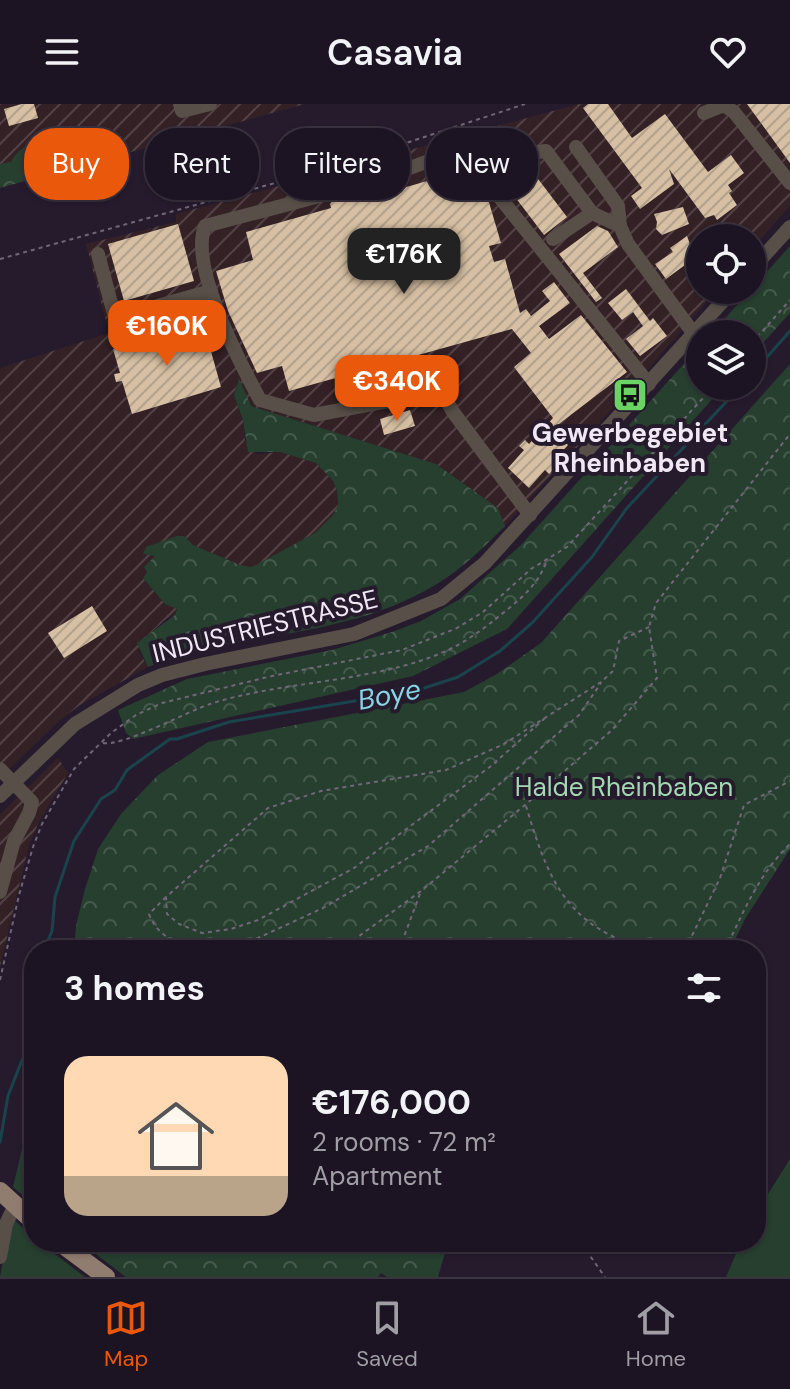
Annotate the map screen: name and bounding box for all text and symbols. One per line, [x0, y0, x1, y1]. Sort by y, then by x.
text: Casavia [327, 29, 463, 76]
icon: menu [40, 30, 84, 74]
icon: heart [706, 30, 750, 74]
chip: Buy [24, 128, 129, 200]
chip: Rent [145, 128, 259, 200]
chip: Filters [275, 128, 410, 200]
chip: New [426, 128, 538, 200]
map controls [686, 224, 766, 400]
button: locate [686, 224, 766, 304]
pin: €176K [348, 228, 460, 296]
text: €176K [365, 237, 443, 271]
pin: €160K [111, 300, 223, 368]
text: €160K [126, 309, 208, 343]
button: layers [686, 320, 766, 400]
pin: €340K [341, 355, 453, 423]
text: €340K [353, 364, 441, 398]
bus stop icon: Gewerbegebiet Rheinbaben [611, 376, 649, 414]
place label: Gewerbegebiet Rheinbaben [532, 416, 728, 480]
street label: INDUSTRIESTRASSE [149, 582, 381, 670]
water label: Boye [354, 670, 424, 719]
park label: Halde Rheinbaben [515, 770, 733, 804]
text: 3 homes [64, 966, 205, 1011]
icon: filters [682, 966, 726, 1010]
text: €176,000 [312, 1080, 471, 1125]
icon: home [128, 1088, 224, 1184]
text: 2 rooms · 72 m² [312, 1125, 496, 1159]
text: Apartment [312, 1159, 443, 1193]
tab: Map [104, 1296, 148, 1373]
tab: Saved [356, 1296, 418, 1373]
tab: Home [626, 1296, 686, 1373]

